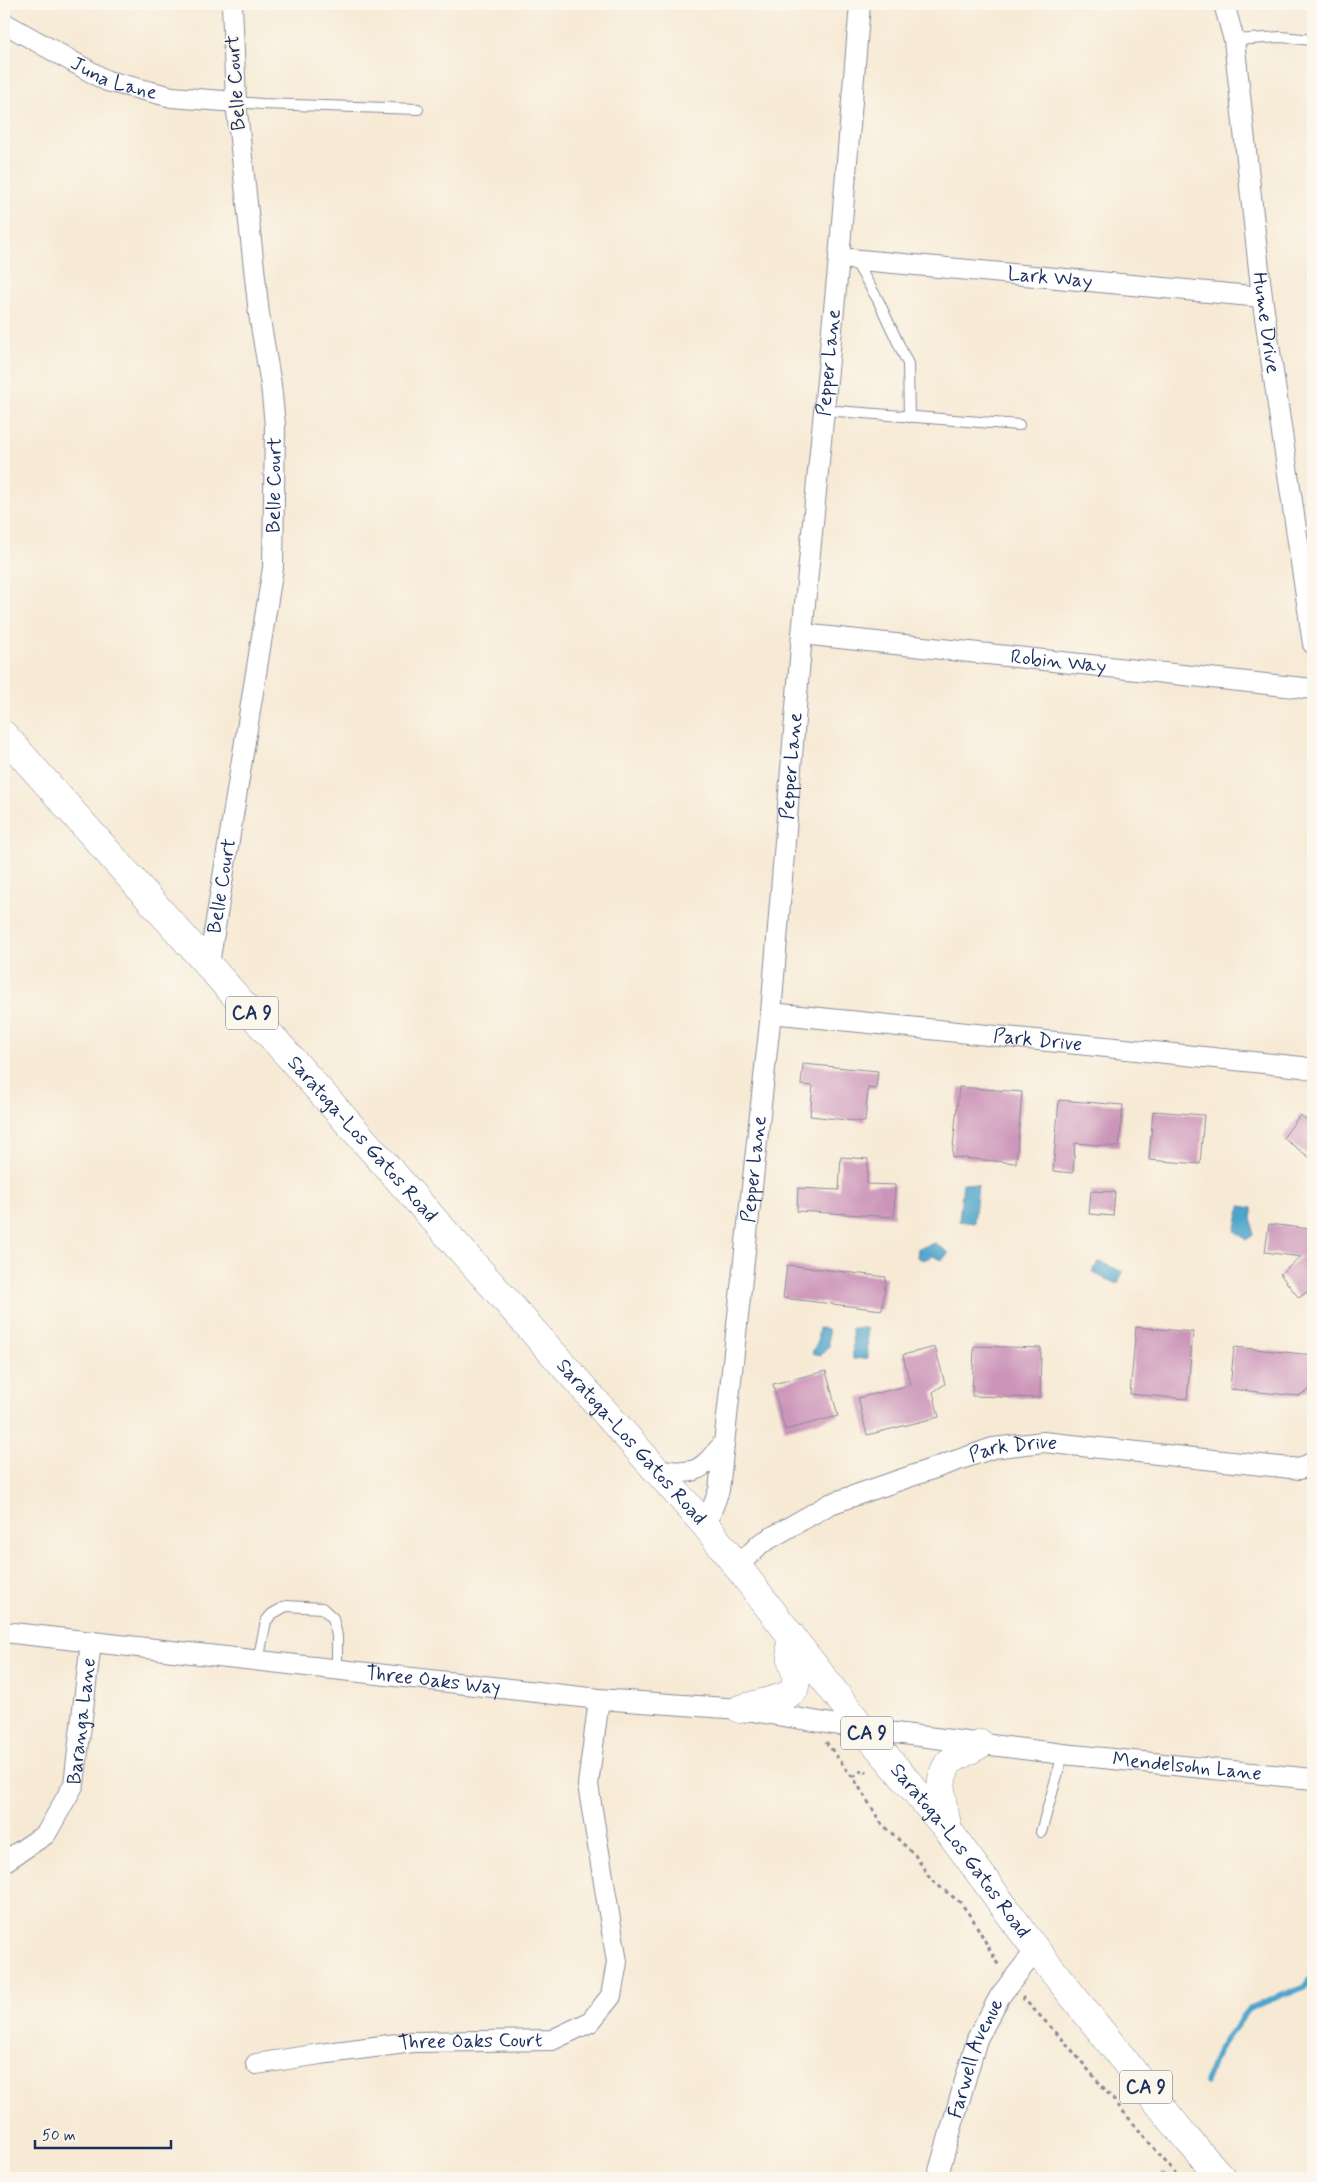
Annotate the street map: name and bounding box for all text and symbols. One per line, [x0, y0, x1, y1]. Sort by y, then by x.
street label: Belle Court [219, 34, 253, 132]
street label: Juna Lane [66, 50, 160, 106]
street label: Lark Way [1007, 260, 1094, 295]
street label: Hume Drive [1246, 271, 1287, 376]
street label: Pepper Lane [810, 308, 847, 417]
street label: Belle Court [260, 437, 288, 533]
street label: Robin Way [1009, 643, 1108, 680]
street label: Pepper Lane [773, 711, 809, 821]
street label: Belle Court [201, 837, 243, 935]
road number: CA 9 [226, 996, 278, 1030]
street label: Park Drive [992, 1022, 1083, 1058]
street label: Saratoga-Los Gatos Road [281, 1050, 444, 1228]
street label: Pepper Lane [735, 1114, 773, 1224]
street label: Saratoga-Los Gatos Road [550, 1353, 712, 1531]
street label: Park Drive [965, 1428, 1058, 1469]
street label: Baranga Lane [61, 1656, 102, 1786]
street label: Three Oaks Way [364, 1659, 502, 1701]
road number: CA 9 [841, 1716, 893, 1750]
street label: Mendelsohn Lane [1111, 1746, 1263, 1787]
street label: Saratoga-Los Gatos Road [884, 1758, 1036, 1944]
street label: Farwell Avenue [941, 1993, 1010, 2121]
street label: Three Oaks Court [397, 2027, 543, 2057]
road number: CA 9 [1120, 2070, 1172, 2104]
scale bar [35, 2117, 171, 2149]
text: 50 m [42, 2126, 76, 2146]

